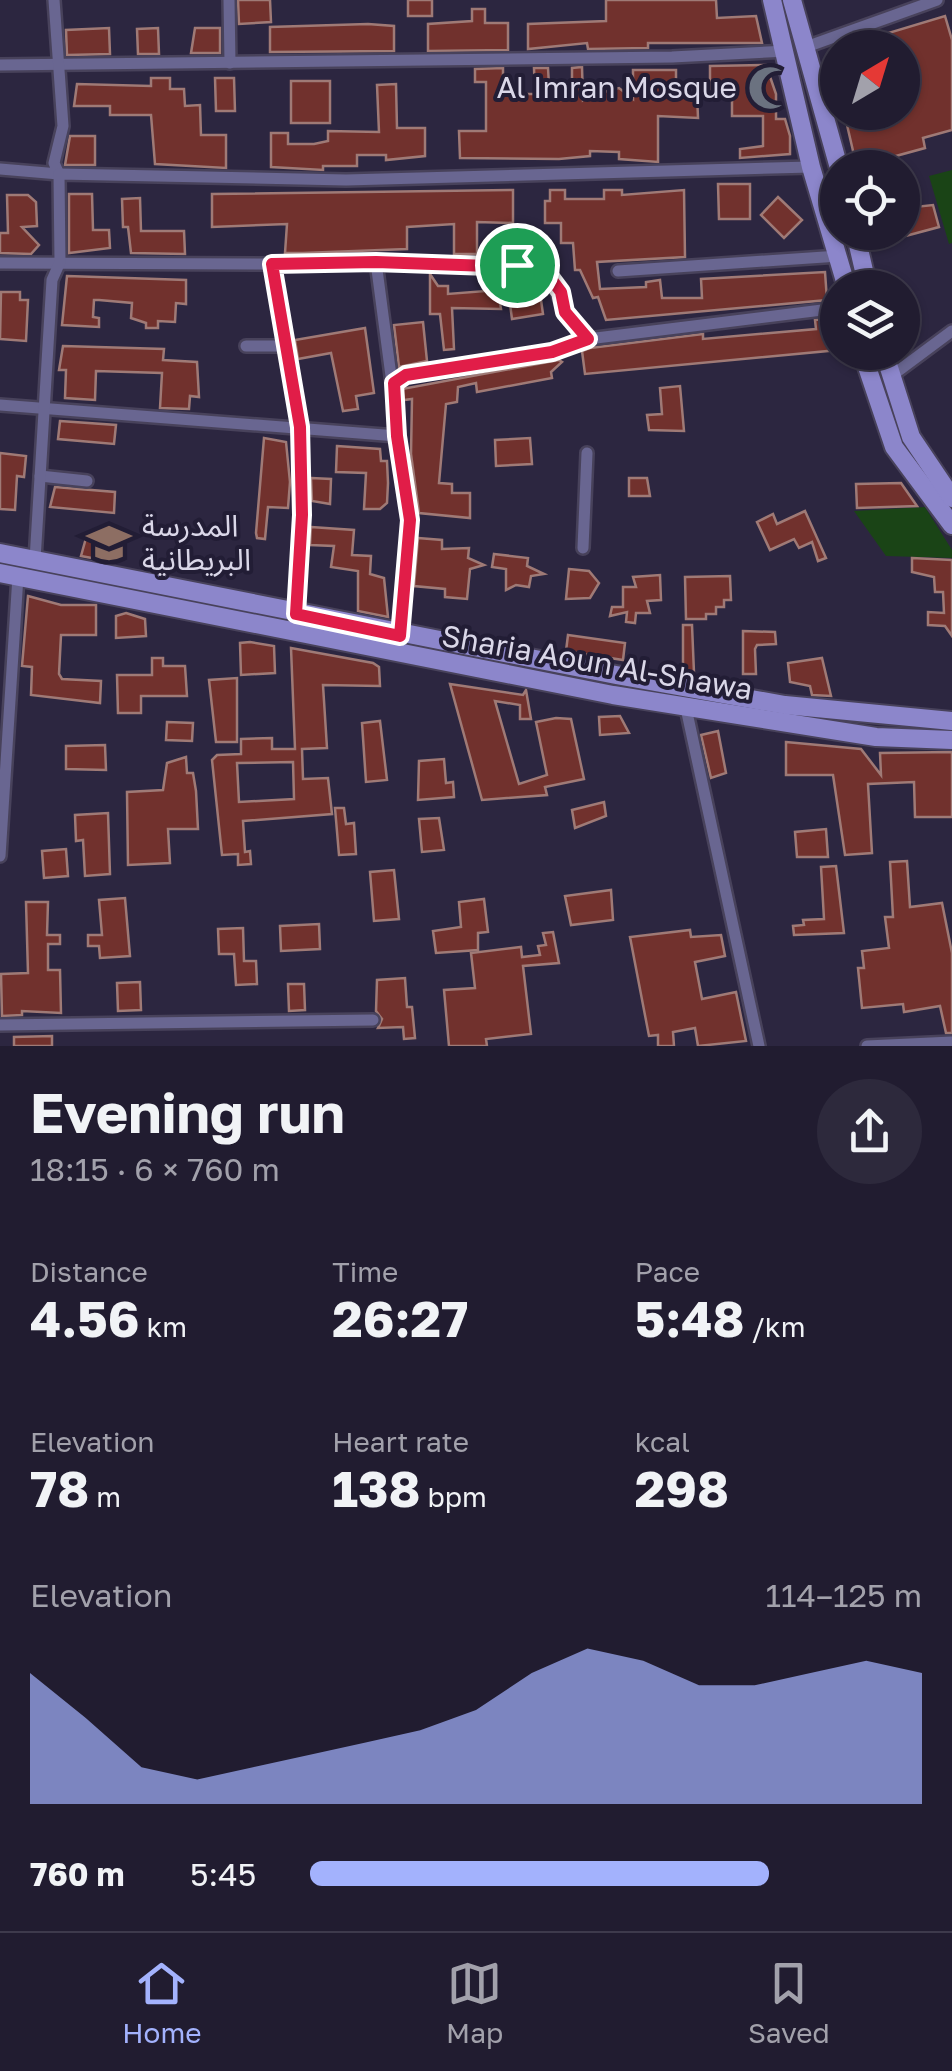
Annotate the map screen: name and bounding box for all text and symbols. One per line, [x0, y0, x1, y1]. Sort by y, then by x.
north arrow [820, 30, 920, 130]
map controls [820, 30, 920, 370]
mosque icon: Al Imran Mosque [746, 64, 794, 112]
place label: Al Imran Mosque [496, 69, 737, 105]
button: locate [820, 150, 920, 250]
pin [475, 223, 560, 308]
icon: arrive [490, 238, 545, 293]
button: layers [820, 270, 920, 370]
place label: المدرسة البريطانية [142, 507, 251, 577]
school or university icon: المدرسة البريطانية [85, 519, 133, 567]
street label: Sharia Aoun Al-Shawa [439, 617, 755, 707]
text: Evening run [30, 1079, 345, 1145]
button: share [817, 1079, 922, 1184]
text: 18:15 · 6 × 760 m [30, 1150, 280, 1188]
text: Distance [30, 1255, 148, 1288]
text: Time [332, 1255, 398, 1288]
text: Pace [635, 1255, 700, 1288]
text: 4.56 [30, 1288, 140, 1348]
text: 26:27 [332, 1288, 468, 1348]
text: 5:48 [635, 1288, 744, 1348]
text: km [140, 1310, 187, 1343]
text: /km [744, 1310, 805, 1343]
text: Elevation [30, 1425, 155, 1458]
text: Heart rate [332, 1425, 469, 1458]
text: kcal [635, 1425, 690, 1458]
text: 78 [30, 1458, 89, 1518]
text: 138 [332, 1458, 421, 1518]
text: 298 [635, 1458, 729, 1518]
text: m [89, 1480, 121, 1513]
text: bpm [421, 1480, 487, 1513]
text: Elevation [30, 1576, 172, 1614]
text: 114–125 m [766, 1576, 922, 1614]
text: 760 m [30, 1855, 125, 1893]
text: 5:45 [190, 1855, 256, 1893]
tab: Home [122, 1956, 201, 2049]
tab: Map [446, 1956, 503, 2049]
tab: Saved [748, 1956, 830, 2049]

